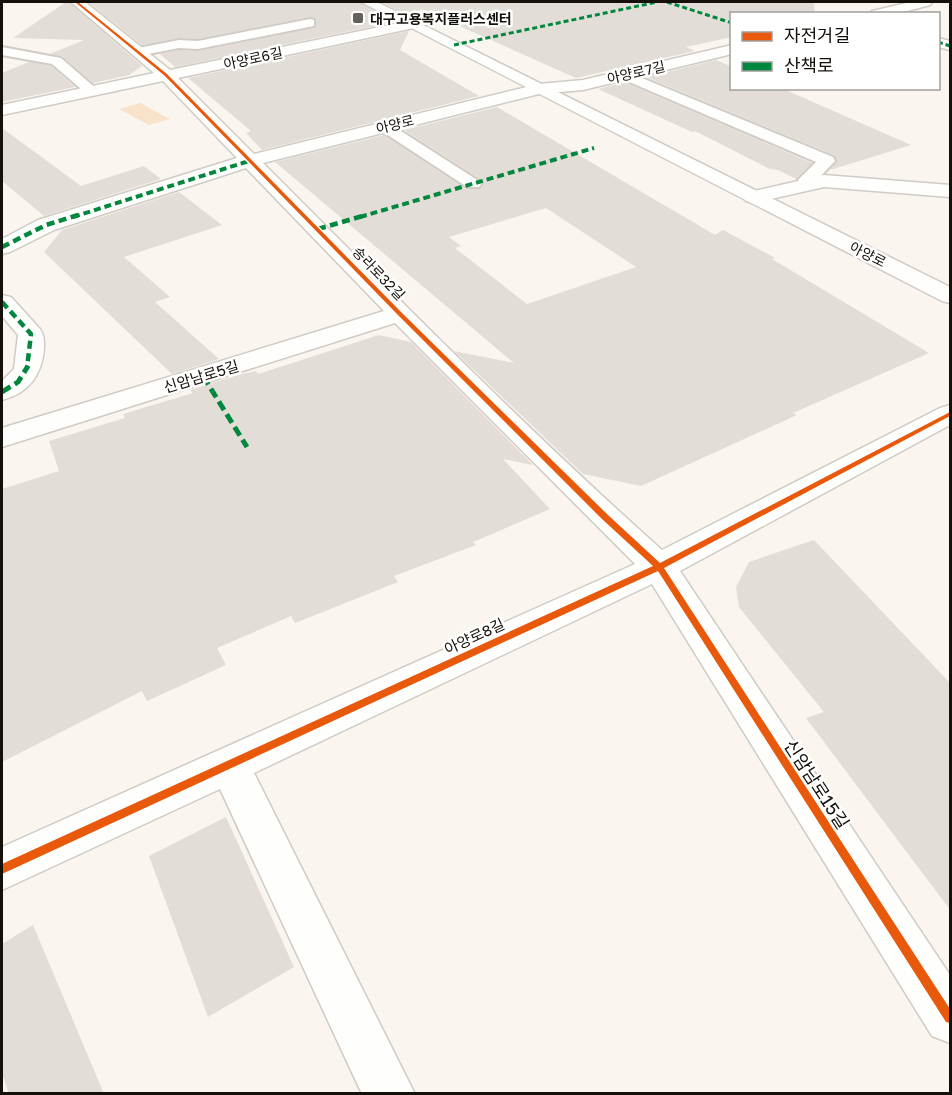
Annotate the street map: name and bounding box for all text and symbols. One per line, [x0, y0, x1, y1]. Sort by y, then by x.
place label: 대구고용복지플러스센터 [370, 10, 512, 27]
marker: 대구고용복지플러스센터 [351, 11, 365, 25]
legend [730, 12, 940, 90]
text: 자전거길 [784, 24, 850, 46]
street label: 아양로6길 [222, 43, 284, 73]
text: 산책로 [784, 54, 834, 76]
street label: 아양로7길 [605, 57, 667, 87]
street label: 아양로 [374, 111, 416, 137]
street label: 아양로 [847, 238, 889, 270]
street label: 송라로32길 [349, 243, 409, 303]
street label: 신암남로5길 [161, 356, 241, 396]
street label: 아양로8길 [441, 614, 507, 658]
street label: 신암남로15길 [780, 735, 854, 833]

